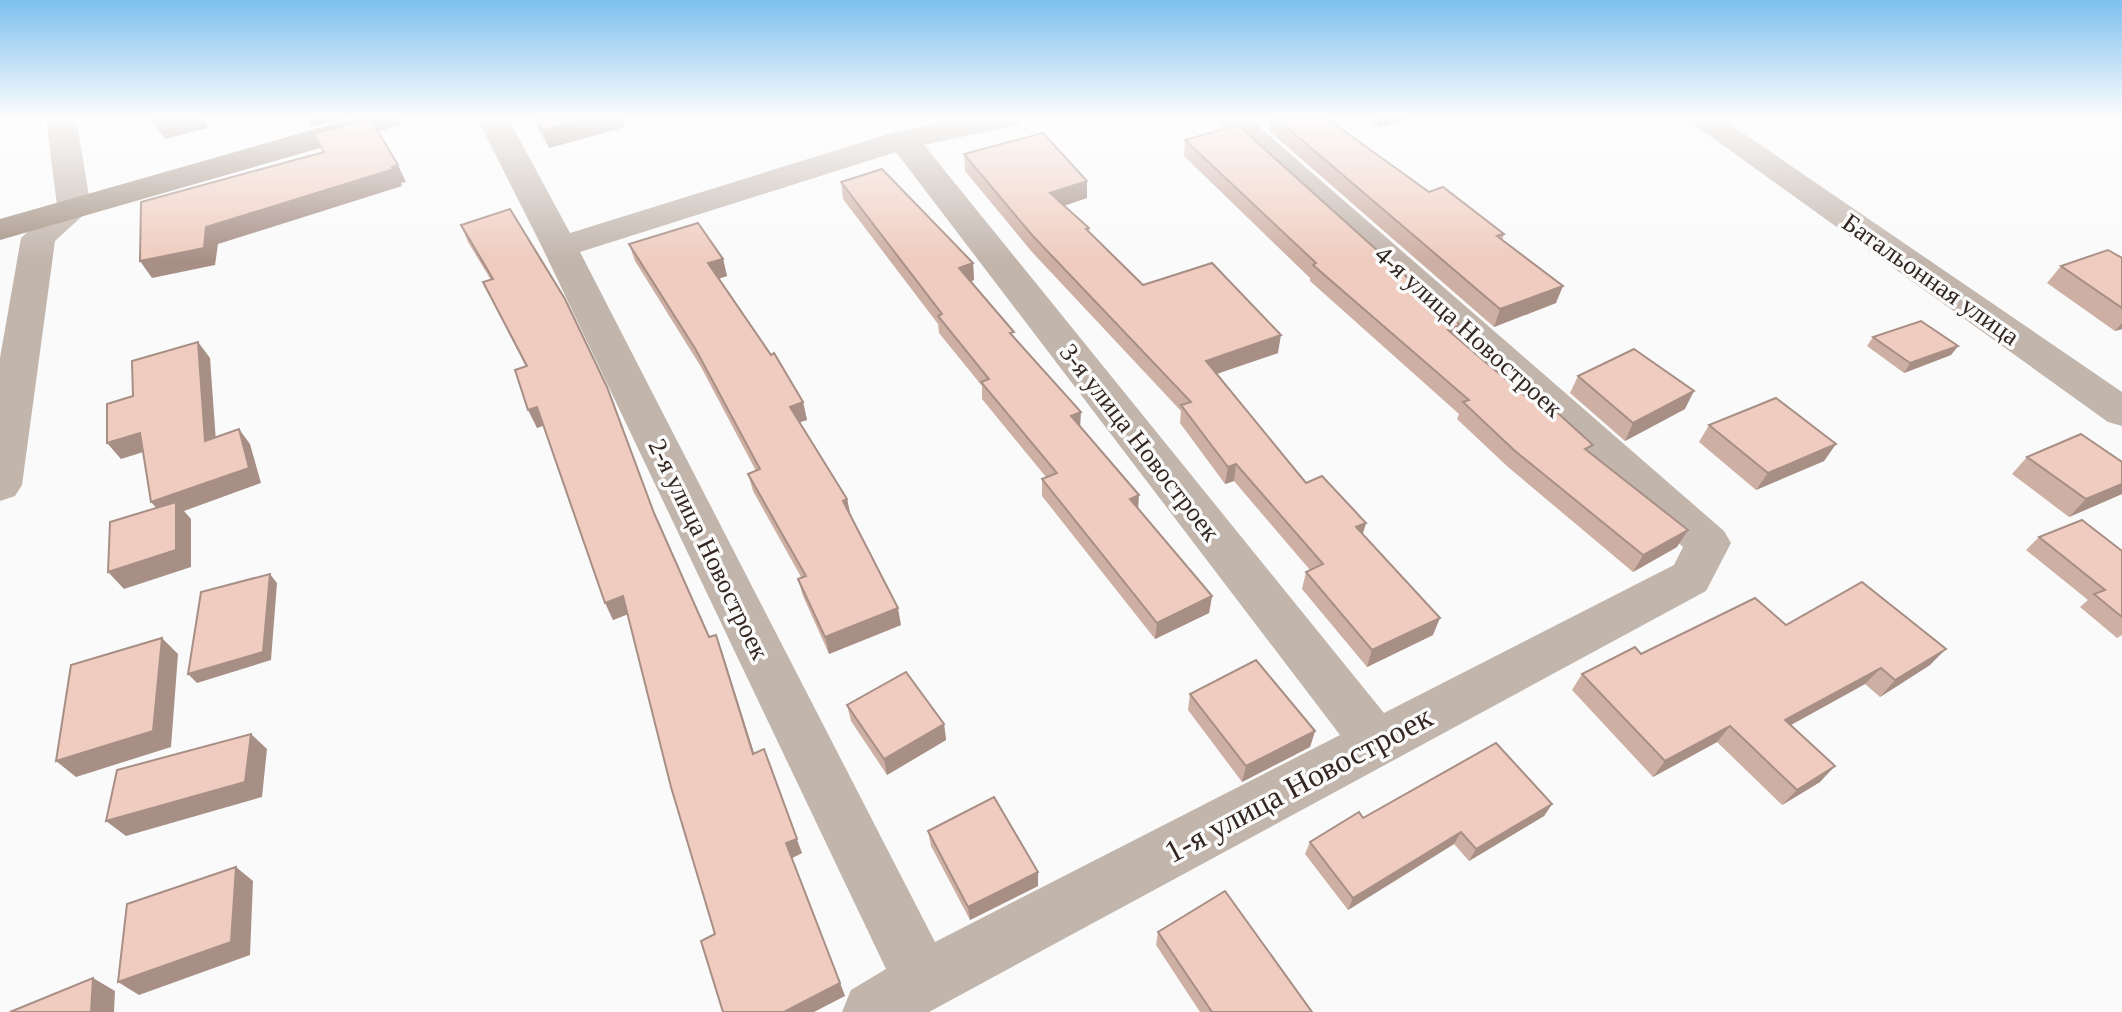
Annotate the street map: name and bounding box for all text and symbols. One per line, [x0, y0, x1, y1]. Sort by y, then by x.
street label: Батальонная улица [1837, 208, 2025, 352]
street label: 4-я улица Новостроек [1369, 240, 1569, 423]
street label: 3-я улица Новостроек [1054, 338, 1226, 547]
street label: 2-я улица Новостроек [642, 434, 775, 665]
street label: 1-я улица Новостроек [1158, 698, 1438, 870]

